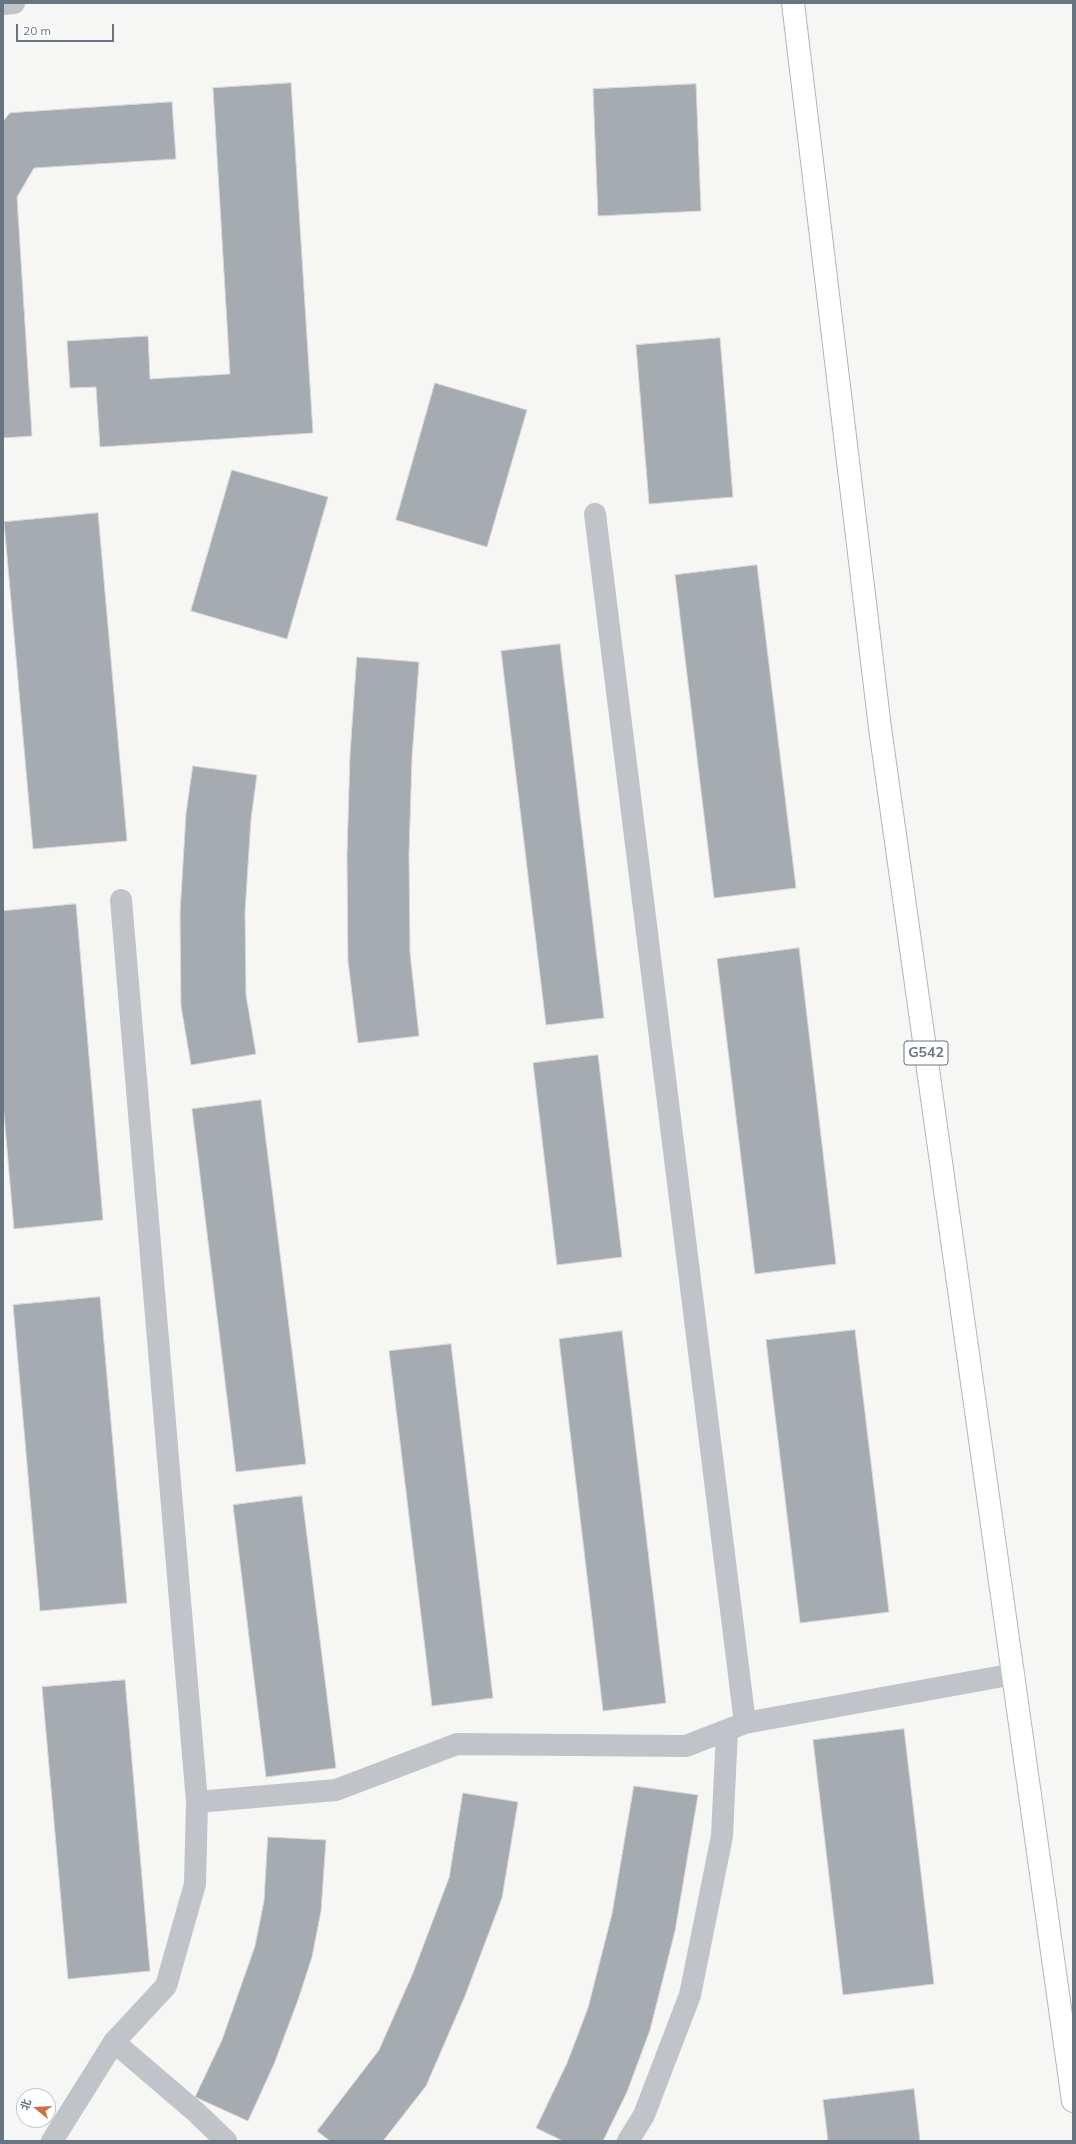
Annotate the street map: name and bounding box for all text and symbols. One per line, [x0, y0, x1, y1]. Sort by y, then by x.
scale bar [18, 16, 116, 42]
text: 20 m [23, 23, 51, 38]
road number: G542 [904, 1041, 948, 1065]
north arrow [16, 2088, 56, 2128]
text: 北 [17, 2097, 34, 2112]

